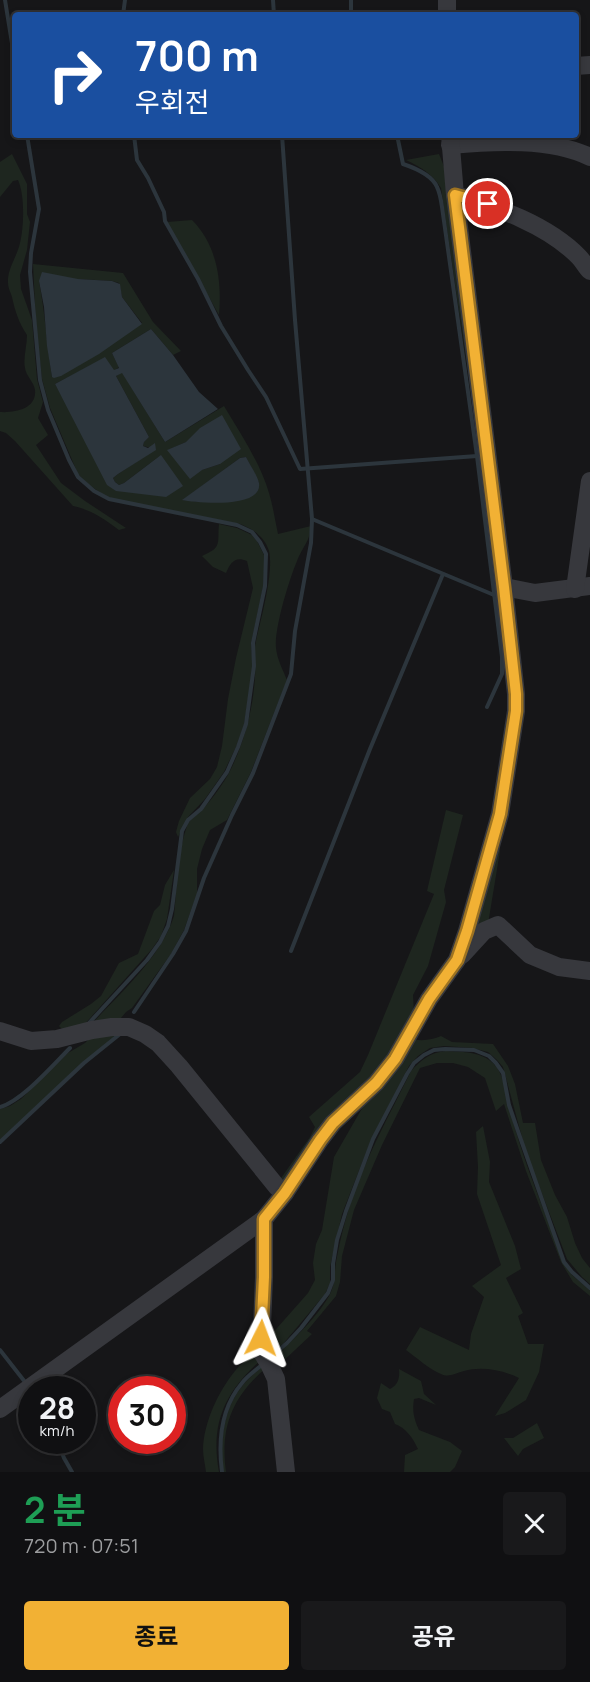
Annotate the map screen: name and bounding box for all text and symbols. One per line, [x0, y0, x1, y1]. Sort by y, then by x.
text: 700 m [135, 26, 259, 84]
icon: right [36, 36, 114, 114]
text: 우회전 [135, 83, 210, 120]
pin [462, 178, 513, 229]
icon: arrive [471, 187, 504, 220]
position arrow [229, 1306, 293, 1370]
speed limit sign: 30 [108, 1376, 186, 1454]
text: 28 [39, 1387, 75, 1428]
text: km/h [40, 1420, 74, 1441]
text: 2 분 [24, 1485, 86, 1534]
button: close [503, 1492, 566, 1555]
text: 720 m · 07:51 [24, 1532, 139, 1559]
button: 종료 [24, 1601, 289, 1670]
button: 공유 [301, 1601, 566, 1670]

